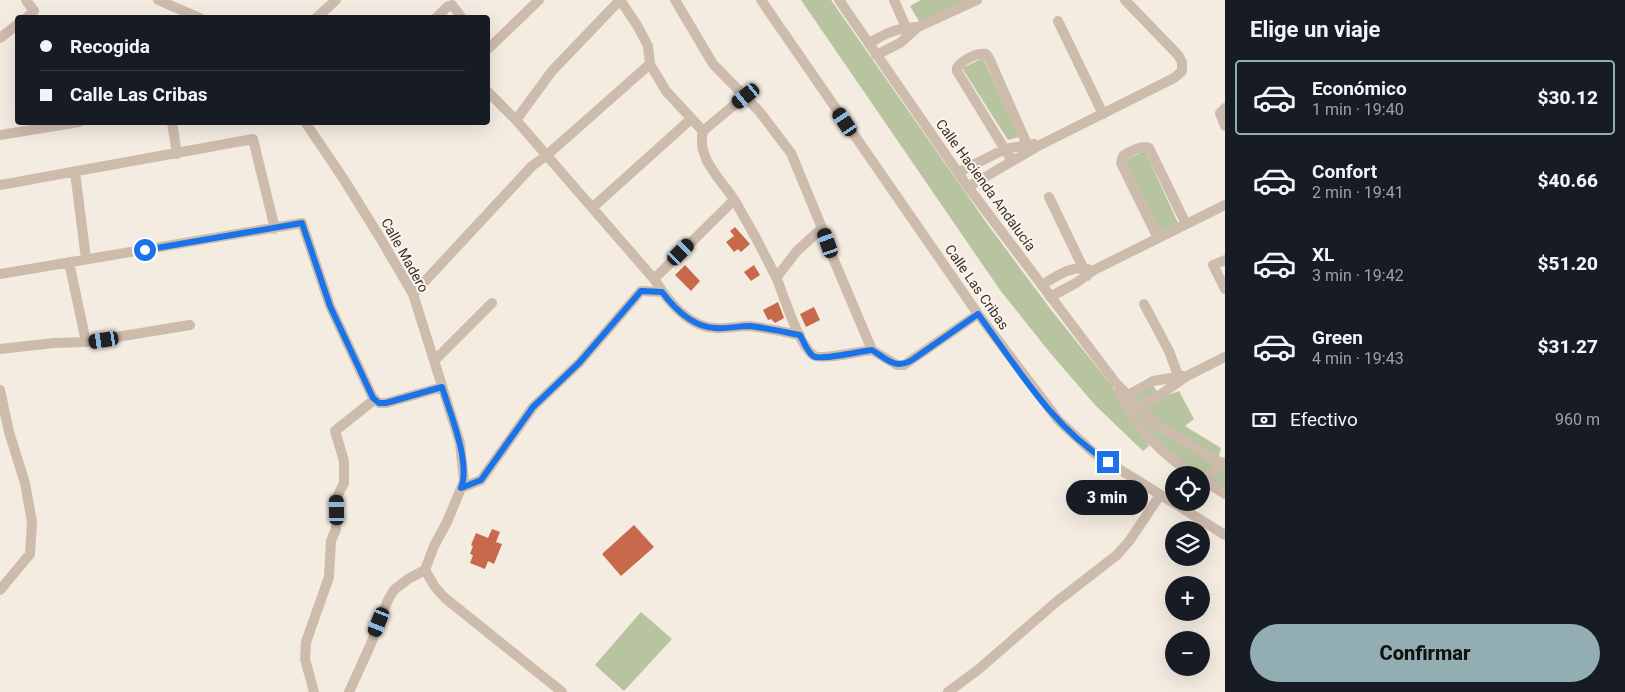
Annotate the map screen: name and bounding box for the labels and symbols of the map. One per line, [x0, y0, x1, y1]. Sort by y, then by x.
car [729, 81, 762, 111]
car [830, 105, 859, 139]
street label: Calle Hacienda Andalucía [933, 116, 1039, 254]
street label: Calle Madero [378, 215, 432, 295]
car [816, 226, 839, 260]
car [665, 236, 696, 268]
route start [134, 239, 156, 261]
street label: Calle Las Cribas [942, 241, 1012, 333]
car [88, 330, 119, 350]
route end [1097, 451, 1119, 473]
callout: 3 min [1067, 480, 1149, 514]
car [329, 495, 344, 525]
car [366, 605, 391, 639]

